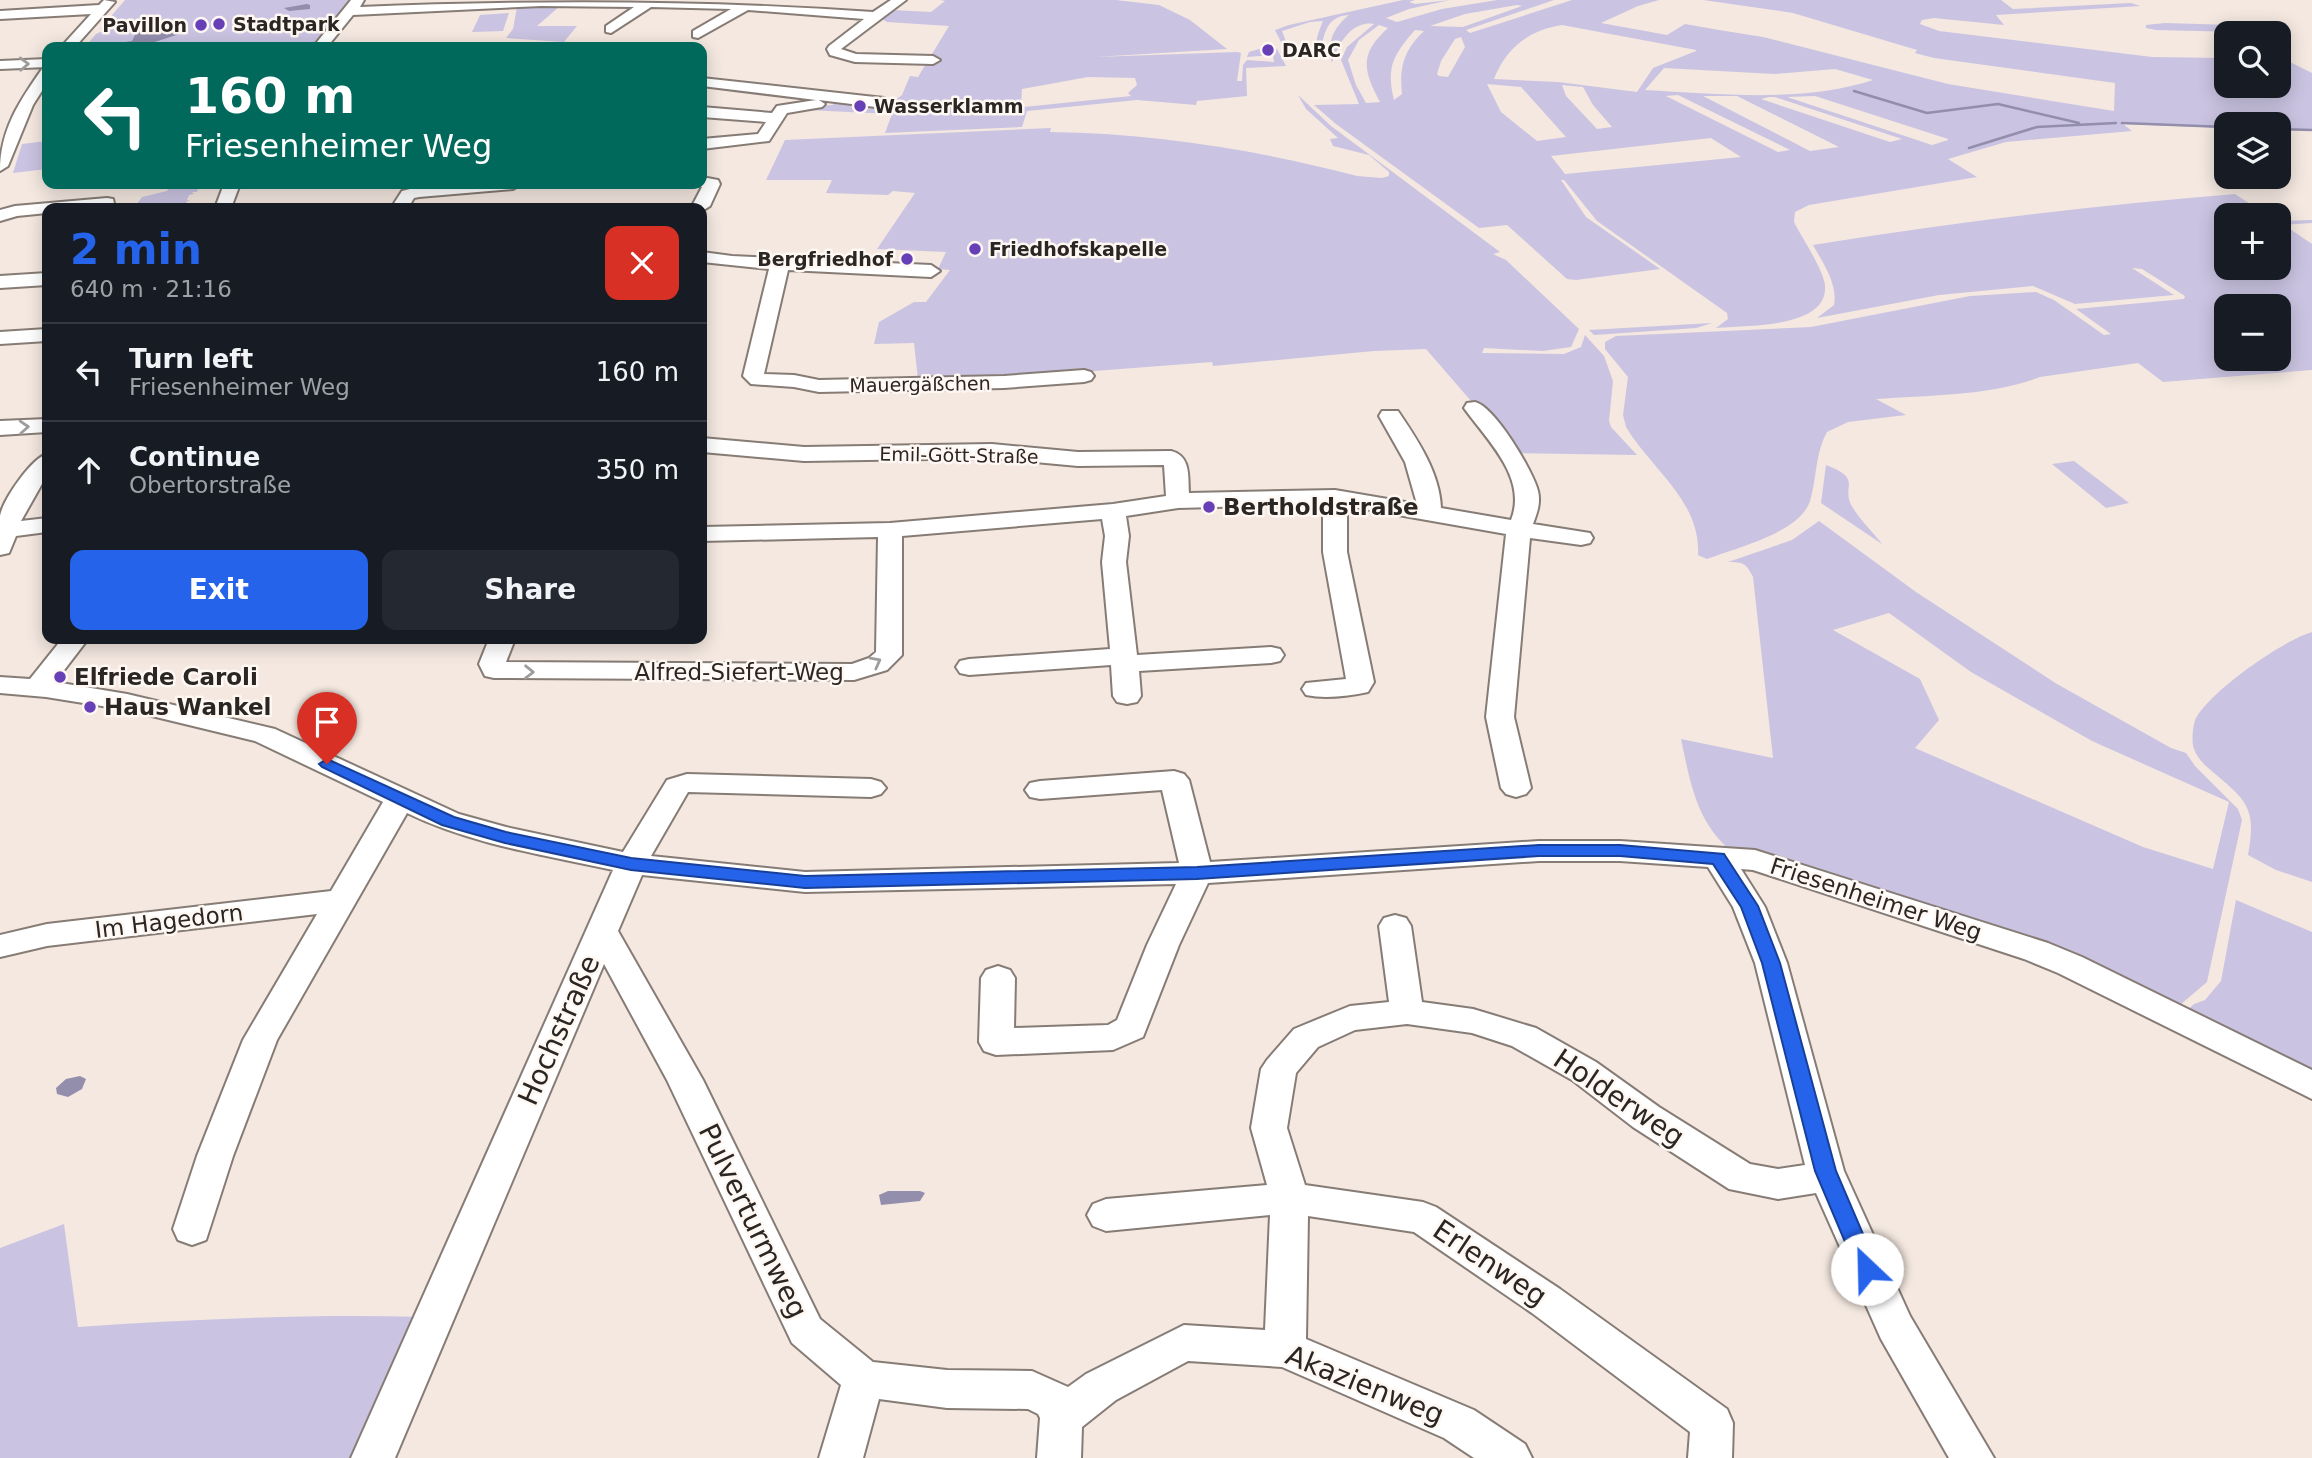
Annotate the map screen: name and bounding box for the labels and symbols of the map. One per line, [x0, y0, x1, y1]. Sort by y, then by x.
place label: Stadtpark [233, 13, 340, 35]
place label: Pavillon [102, 14, 187, 36]
marker: Stadtpark [211, 16, 227, 32]
marker: Pavillon [193, 17, 209, 33]
place label: DARC [1282, 39, 1341, 61]
marker: DARC [1260, 42, 1276, 58]
one-way arrow [19, 56, 29, 72]
place label: Wasserklamm [874, 95, 1024, 117]
marker: Wasserklamm [852, 98, 868, 114]
place label: Friedhofskapelle [989, 238, 1167, 260]
marker: Friedhofskapelle [967, 241, 983, 257]
place label: Bergfriedhof [757, 248, 894, 270]
marker: Bergfriedhof [899, 251, 915, 267]
street label: Mauergäßchen [849, 372, 991, 396]
one-way arrow [18, 419, 29, 434]
street label: Emil-Gött-Straße [879, 443, 1039, 467]
place label: Bertholdstraße [1223, 494, 1419, 520]
marker: Bertholdstraße [1201, 499, 1217, 515]
one-way arrow [869, 657, 882, 670]
street label: Alfred-Siefert-Weg [634, 659, 844, 685]
place label: Elfriede Caroli [74, 664, 258, 690]
one-way arrow [524, 664, 534, 680]
marker: Elfriede Caroli [52, 669, 68, 685]
pin [297, 692, 357, 764]
place label: Haus Wankel [104, 694, 271, 720]
marker: Haus Wankel [82, 699, 98, 715]
street label: Friesenheimer Weg [1767, 853, 1985, 945]
street label: Im Hagedorn [93, 899, 245, 943]
street label: Hochstraße [511, 950, 607, 1110]
street label: Holderweg [1547, 1042, 1691, 1154]
street label: Pulverturmweg [692, 1118, 814, 1324]
street label: Erlenweg [1427, 1213, 1553, 1313]
position arrow [1830, 1232, 1904, 1306]
street label: Akazienweg [1281, 1338, 1449, 1432]

